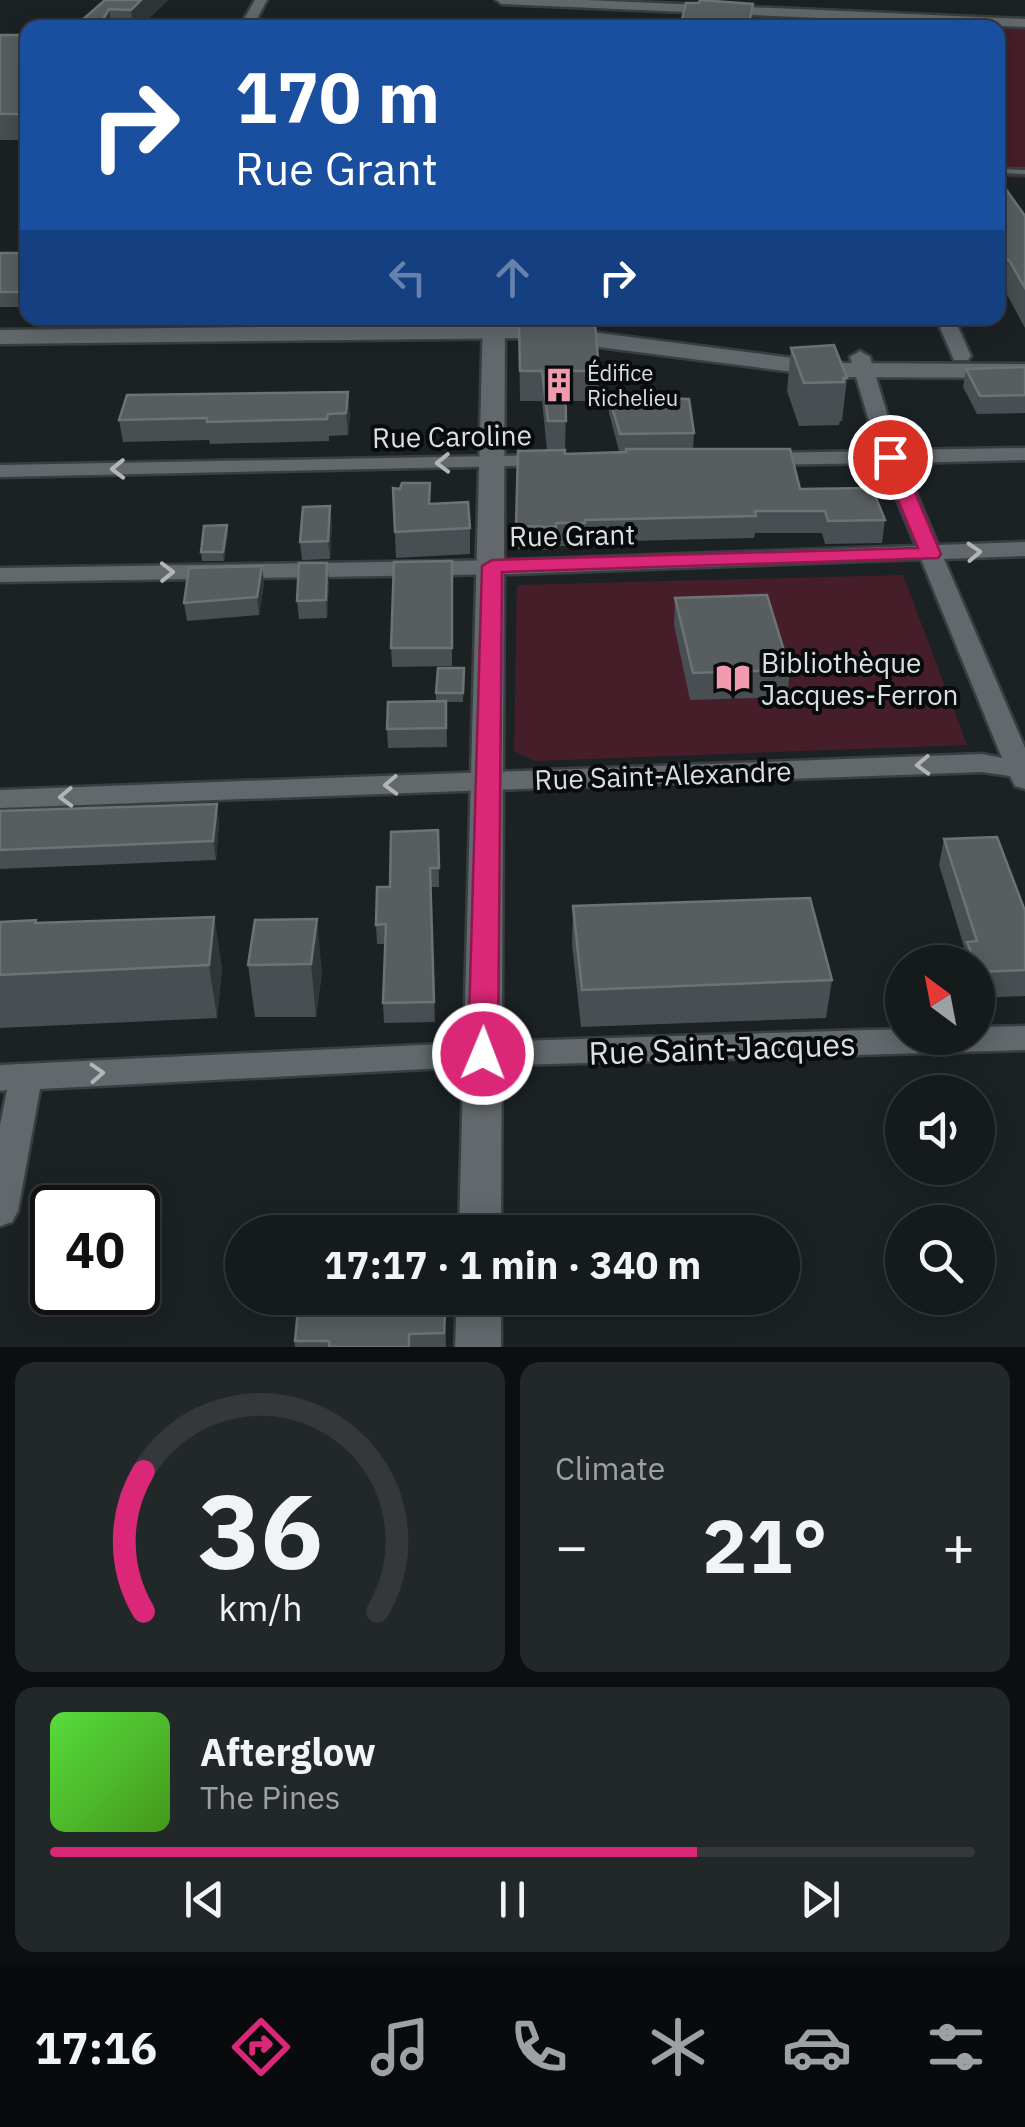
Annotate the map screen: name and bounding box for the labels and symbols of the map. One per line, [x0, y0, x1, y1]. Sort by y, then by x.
place label: Édifice Richelieu [587, 358, 678, 412]
building icon: Édifice Richelieu [540, 366, 578, 404]
pin [848, 415, 933, 500]
street label: Rue Caroline [372, 416, 532, 456]
one-way arrow [434, 452, 450, 474]
one-way arrow [109, 458, 125, 479]
street label: Rue Grant [509, 515, 635, 555]
one-way arrow [967, 542, 983, 563]
one-way arrow [160, 562, 176, 583]
place label: Bibliothèque Jacques-Ferron [761, 644, 959, 713]
library icon: Bibliothèque Jacques-Ferron [714, 659, 752, 697]
street label: Rue Saint-Alexandre [534, 752, 792, 798]
one-way arrow [914, 755, 930, 776]
one-way arrow [383, 775, 399, 796]
one-way arrow [58, 786, 74, 807]
north arrow [885, 945, 995, 1055]
position arrow [431, 1002, 535, 1106]
street label: Rue Saint-Jacques [588, 1022, 856, 1074]
one-way arrow [90, 1063, 106, 1084]
speed limit sign: 40 [30, 1185, 160, 1315]

